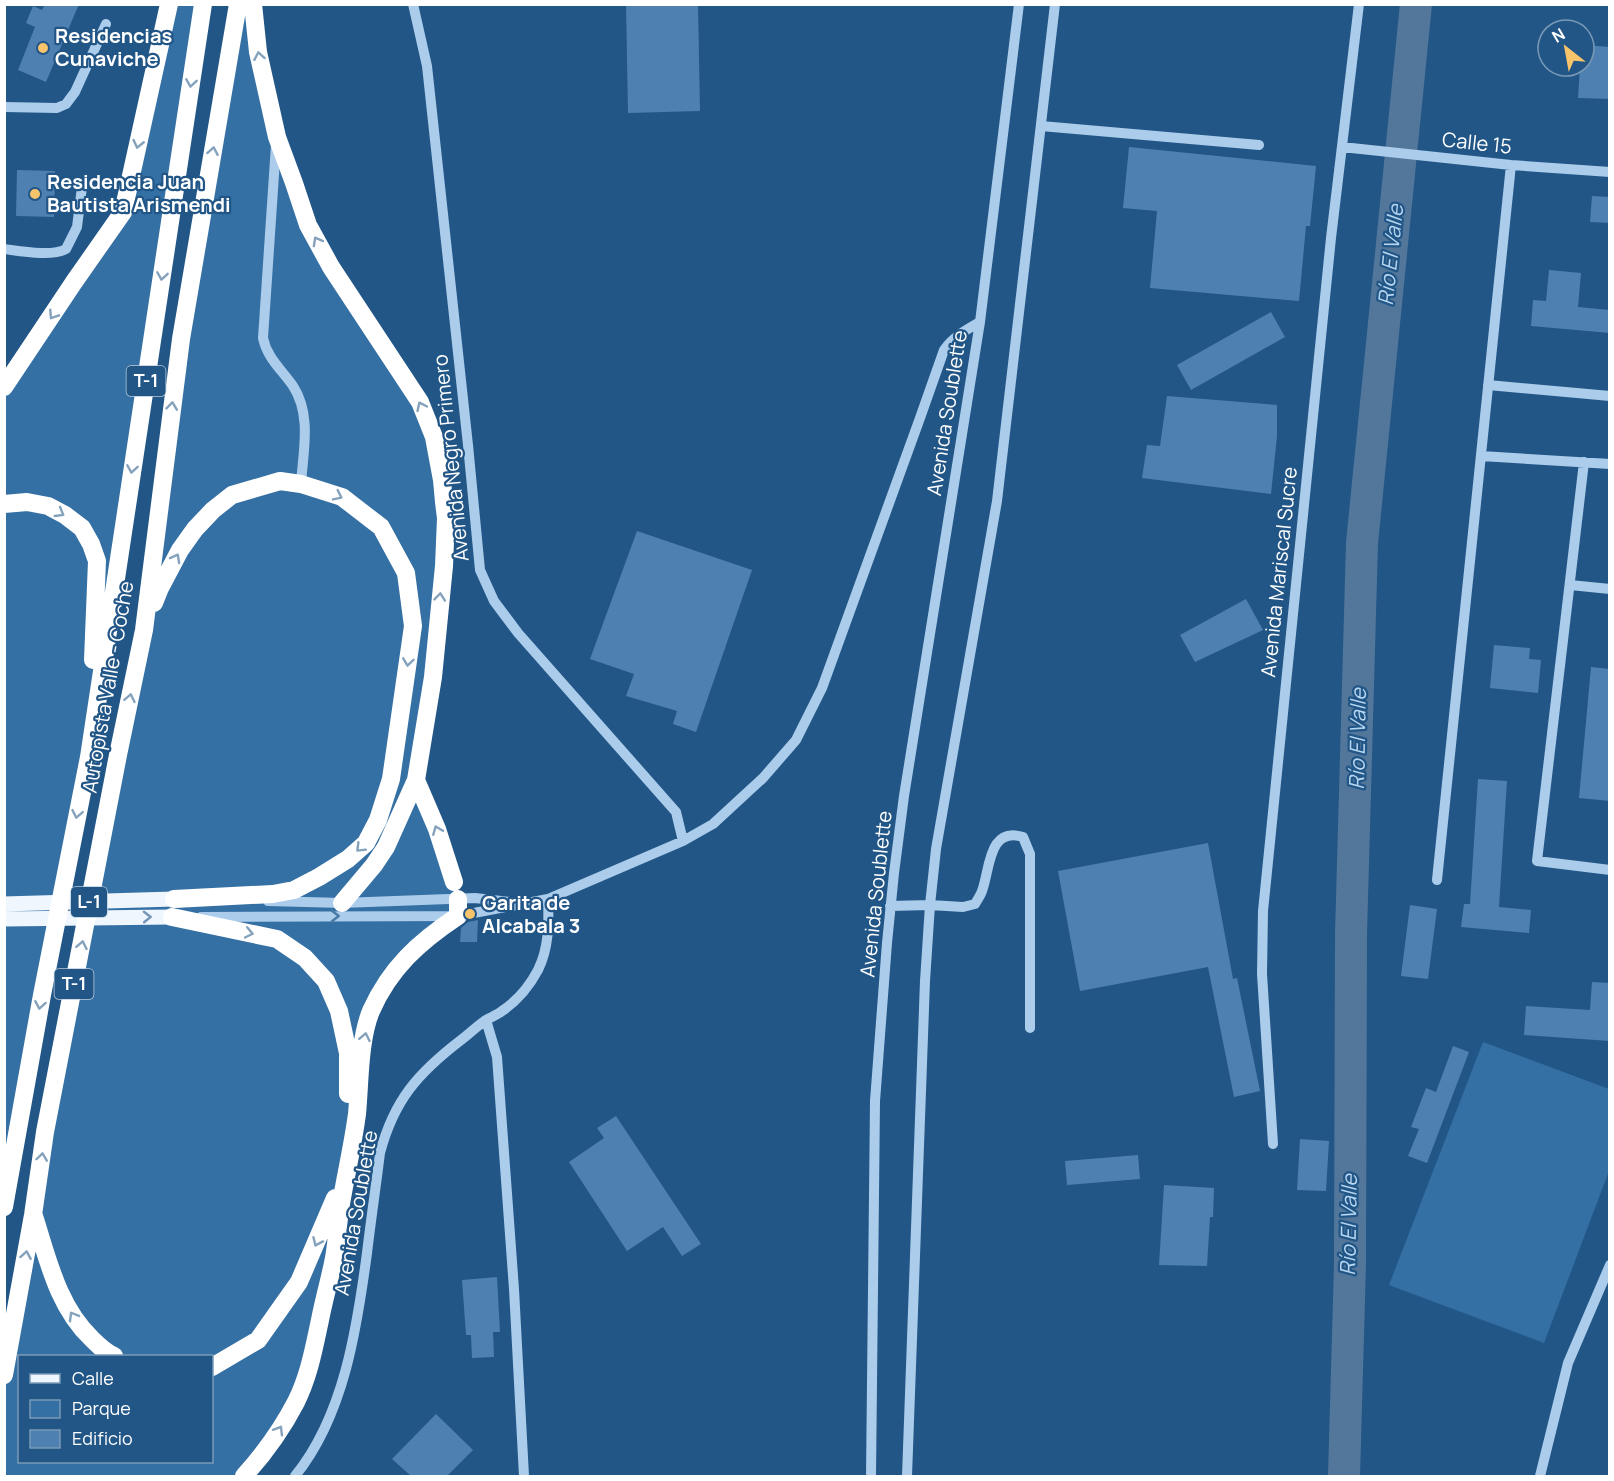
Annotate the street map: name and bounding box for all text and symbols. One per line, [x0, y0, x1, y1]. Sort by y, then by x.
north arrow [1536, 18, 1596, 78]
place label: Residencias Cunaviche [55, 22, 172, 72]
text: N [1548, 23, 1569, 48]
marker: Residencias Cunaviche [36, 41, 50, 55]
one-way arrow [253, 51, 266, 61]
one-way arrow [185, 78, 198, 88]
street label: Calle 15 [1441, 125, 1513, 160]
one-way arrow [133, 138, 146, 148]
one-way arrow [206, 146, 218, 156]
place label: Residencia Juan Bautista Arismendi [47, 168, 231, 218]
marker: Residencia Juan Bautista Arismendi [28, 187, 42, 201]
water label: Río El Valle [1371, 201, 1409, 307]
one-way arrow [313, 237, 324, 247]
one-way arrow [156, 271, 168, 281]
one-way arrow [48, 309, 60, 319]
street label: Avenida Soublette [920, 328, 973, 498]
street label: Avenida Negro Primero [426, 353, 475, 563]
road number: T-1 [126, 366, 166, 396]
one-way arrow [165, 401, 178, 410]
one-way arrow [416, 402, 428, 413]
one-way arrow [127, 464, 139, 473]
street label: Avenida Mariscal Sucre [1254, 465, 1303, 679]
one-way arrow [331, 489, 342, 501]
one-way arrow [54, 506, 65, 517]
one-way arrow [169, 554, 180, 564]
street label: Autopista Valle - Coche [76, 579, 139, 795]
one-way arrow [433, 593, 446, 602]
one-way arrow [402, 657, 414, 666]
water label: Río El Valle [1342, 686, 1372, 790]
one-way arrow [123, 693, 136, 703]
one-way arrow [71, 809, 84, 819]
street label: Avenida Soublette [853, 809, 898, 979]
one-way arrow [432, 825, 444, 836]
one-way arrow [356, 841, 367, 851]
road number: L-1 [71, 887, 107, 917]
place label: Garita de Alcabala 3 [482, 889, 580, 939]
marker: Garita de Alcabala 3 [463, 907, 477, 921]
one-way arrow [331, 910, 340, 922]
one-way arrow [142, 911, 151, 923]
one-way arrow [244, 926, 254, 939]
one-way arrow [75, 940, 88, 950]
road number: T-1 [54, 969, 94, 999]
one-way arrow [34, 1000, 47, 1010]
one-way arrow [358, 1032, 371, 1042]
street label: Avenida Soublette [328, 1128, 383, 1298]
one-way arrow [35, 1152, 47, 1161]
water label: Río El Valle [1333, 1172, 1363, 1276]
one-way arrow [312, 1236, 324, 1247]
one-way arrow [19, 1251, 32, 1261]
one-way arrow [69, 1312, 80, 1322]
legend [18, 1355, 213, 1463]
text: Calle [72, 1366, 114, 1390]
text: Parque [72, 1396, 131, 1420]
text: Edificio [72, 1426, 133, 1450]
one-way arrow [272, 1426, 284, 1436]

